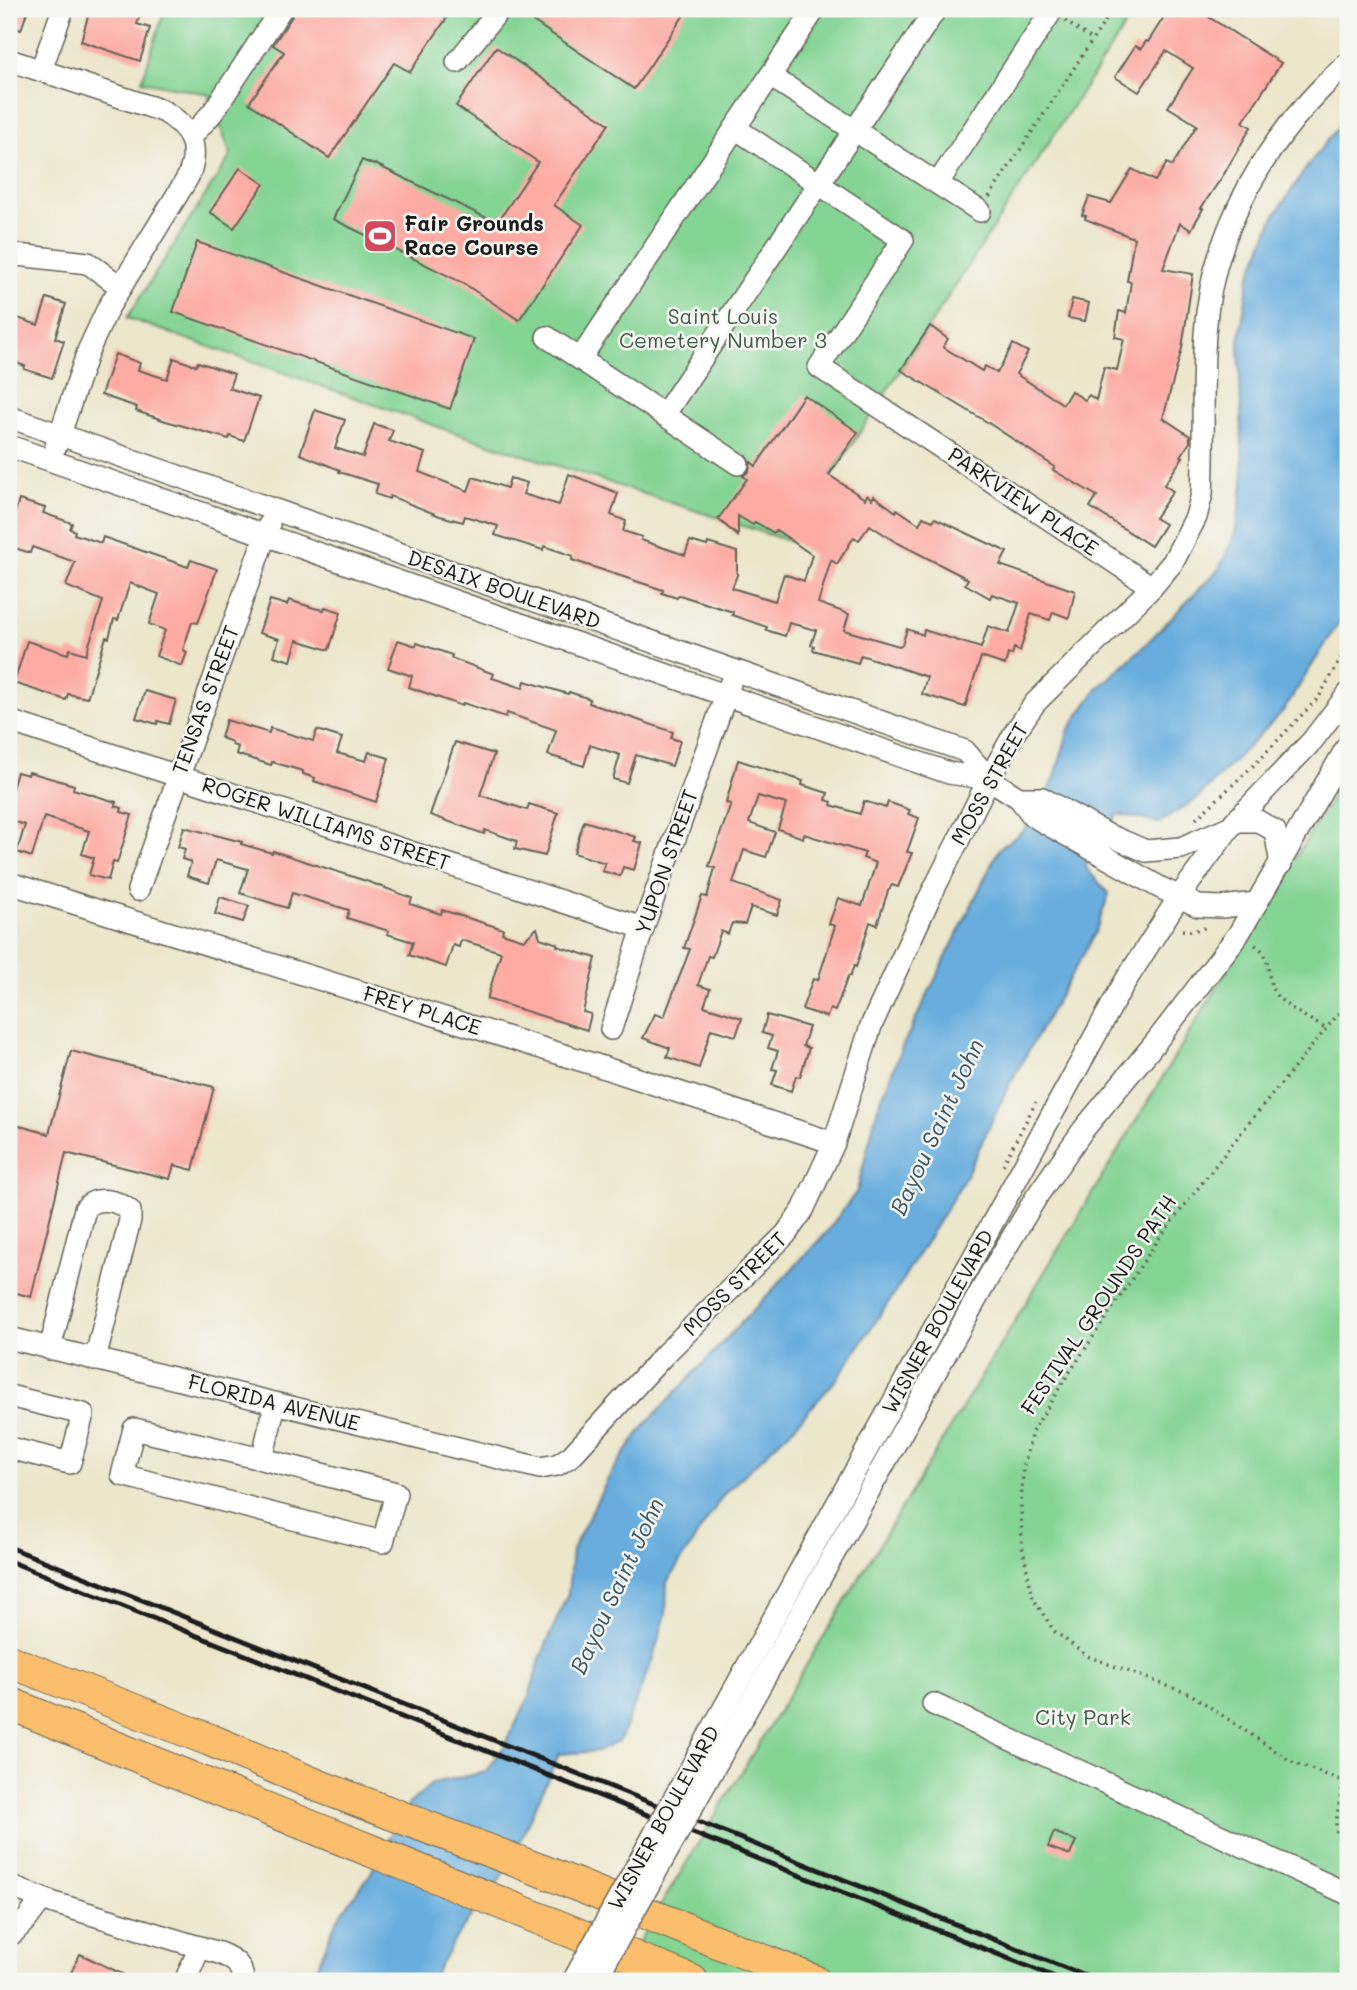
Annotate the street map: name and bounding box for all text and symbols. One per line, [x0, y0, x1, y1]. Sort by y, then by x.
place label: Fair Grounds Race Course [404, 209, 544, 260]
sports icon: Fair Grounds Race Course [361, 217, 399, 255]
park label: Saint Louis Cemetery Number 3 [619, 302, 827, 353]
street label: PARKVIEW PLACE [943, 440, 1104, 561]
street label: DESAIX BOULEVARD [404, 543, 604, 634]
street label: TENSAS STREET [165, 621, 244, 778]
street label: MOSS STREET [944, 717, 1034, 850]
street label: ROGER WILLIAMS STREET [199, 770, 454, 875]
street label: YUPON STREET [628, 785, 703, 938]
street label: FREY PLACE [360, 979, 485, 1040]
water label: Bayou Saint John [882, 1034, 990, 1219]
street label: FESTIVAL GROUNDS PATH [1014, 1189, 1182, 1419]
street label: WISNER BOULEVARD [875, 1224, 999, 1418]
street label: MOSS STREET [676, 1225, 792, 1341]
street label: FLORIDA AVENUE [186, 1367, 363, 1436]
water label: Bayou Saint John [562, 1493, 670, 1678]
park label: City Park [1035, 1703, 1131, 1730]
street label: WISNER BOULEVARD [601, 1720, 725, 1914]

